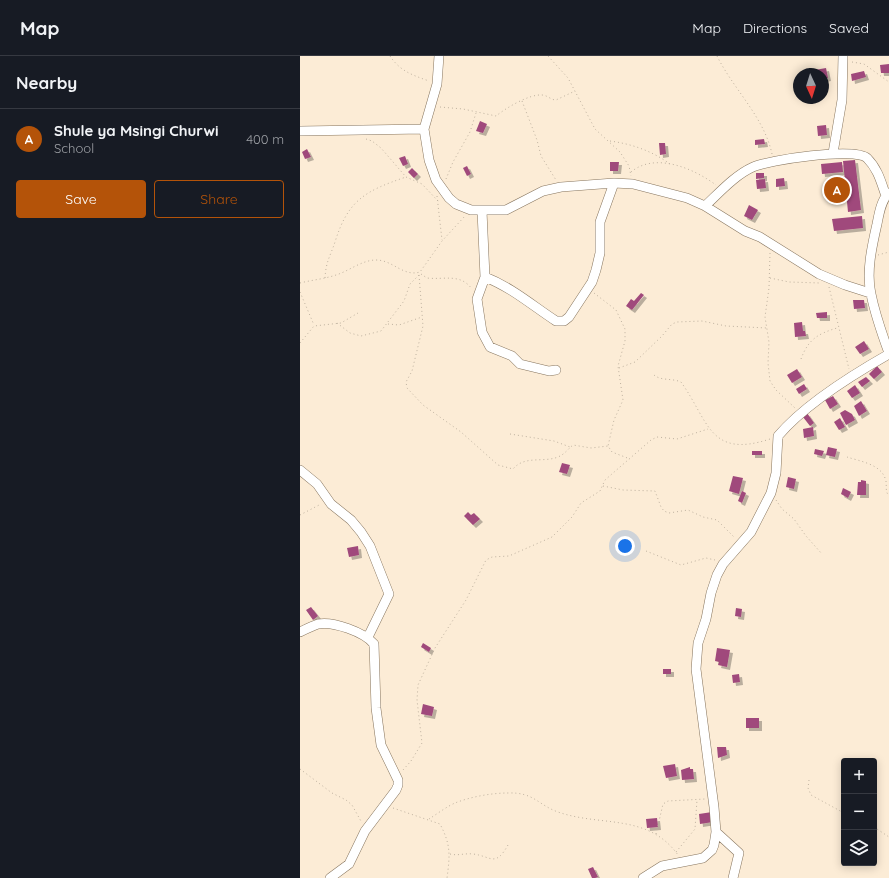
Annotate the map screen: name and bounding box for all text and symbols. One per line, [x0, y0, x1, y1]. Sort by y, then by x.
text: Map [20, 16, 59, 40]
text: Map [692, 19, 721, 37]
text: Directions [743, 19, 807, 37]
text: Saved [829, 19, 869, 37]
north arrow [793, 68, 829, 104]
text: Nearby [16, 72, 77, 93]
text: Shule ya Msingi Churwi [54, 121, 219, 140]
text: A [25, 131, 33, 147]
text: 400 m [246, 131, 284, 147]
text: School [54, 140, 94, 156]
pin: A [824, 175, 850, 205]
button: Save [16, 180, 146, 218]
button: Share [154, 180, 284, 218]
your location [615, 536, 635, 556]
map controls [841, 758, 877, 866]
button: + [841, 758, 877, 794]
button: − [841, 794, 877, 830]
button: layers [841, 830, 877, 866]

